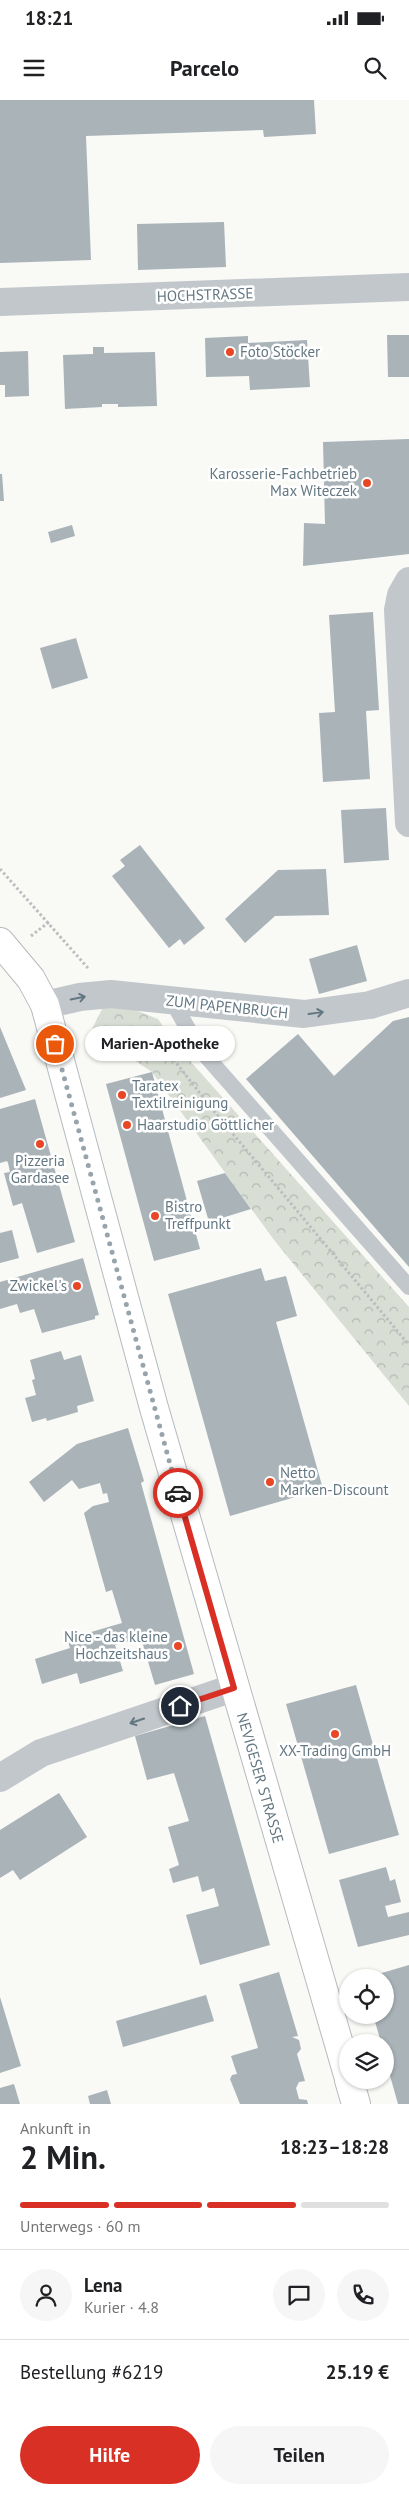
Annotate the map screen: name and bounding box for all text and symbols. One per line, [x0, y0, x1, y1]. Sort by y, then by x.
text: 18:21 [25, 6, 73, 30]
icon: menu [20, 54, 48, 82]
text: Parcelo [170, 54, 239, 82]
icon: search [361, 54, 389, 82]
street label: HOCHSTRASSE [156, 283, 254, 306]
place label: Foto Stöcker [240, 342, 320, 361]
marker: Foto Stöcker [224, 346, 236, 358]
place label: Karosserie-Fachbetrieb Max Witeczek [209, 464, 358, 500]
marker: Karosserie-Fachbetrieb Max Witeczek [361, 477, 373, 489]
street label: ZUM PAPENBRUCH [165, 991, 289, 1022]
one-way arrow [69, 992, 85, 1002]
one-way arrow [308, 1008, 324, 1018]
pin [34, 1023, 76, 1065]
callout: Marien-Apotheke [85, 1026, 235, 1062]
icon: bag [41, 1030, 69, 1058]
text: Marien-Apotheke [101, 1033, 219, 1053]
place label: Taratex Textilreinigung [132, 1076, 228, 1112]
marker: Taratex Textilreinigung [116, 1089, 128, 1101]
place label: Haarstudio Göttlicher [137, 1115, 274, 1134]
marker: Haarstudio Göttlicher [121, 1119, 133, 1131]
marker: Pizzeria Gardasee [34, 1138, 46, 1150]
place label: Pizzeria Gardasee [11, 1151, 69, 1187]
place label: Bistro Treffpunkt [165, 1197, 231, 1233]
marker: Bistro Treffpunkt [149, 1210, 161, 1222]
place label: Zwickel's [10, 1276, 67, 1295]
marker: Zwickel's [71, 1280, 83, 1292]
place label: Netto Marken-Discount [280, 1463, 389, 1499]
courier [153, 1468, 203, 1518]
marker: Netto Marken-Discount [264, 1476, 276, 1488]
icon: car [164, 1479, 192, 1507]
place label: Nice - das kleine Hochzeitshaus [64, 1627, 168, 1663]
marker: Nice - das kleine Hochzeitshaus [172, 1640, 184, 1652]
pin [159, 1685, 201, 1727]
icon: home [166, 1692, 194, 1720]
street label: NEVIGESER STRASSE [233, 1710, 288, 1845]
one-way arrow [130, 1716, 146, 1726]
marker: XX-Trading GmbH [329, 1728, 341, 1740]
place label: XX-Trading GmbH [279, 1741, 391, 1760]
map controls [339, 1969, 394, 2089]
button: locate [339, 1969, 394, 2024]
button: layers [339, 2034, 394, 2089]
text: Ankunft in [20, 2118, 91, 2138]
text: 18:23–18:28 [280, 2135, 389, 2159]
text: 2 Min. [20, 2136, 106, 2178]
text: Unterwegs · 60 m [20, 2216, 140, 2236]
button: person [20, 2269, 72, 2321]
button: chat [273, 2269, 325, 2321]
button: phone [337, 2269, 389, 2321]
text: Lena [84, 2273, 123, 2297]
text: Kurier · 4.8 [84, 2297, 159, 2317]
text: Bestellung #6219 [20, 2360, 163, 2384]
text: 25.19 € [326, 2360, 389, 2384]
button: Hilfe [20, 2426, 200, 2484]
button: Teilen [210, 2426, 389, 2484]

